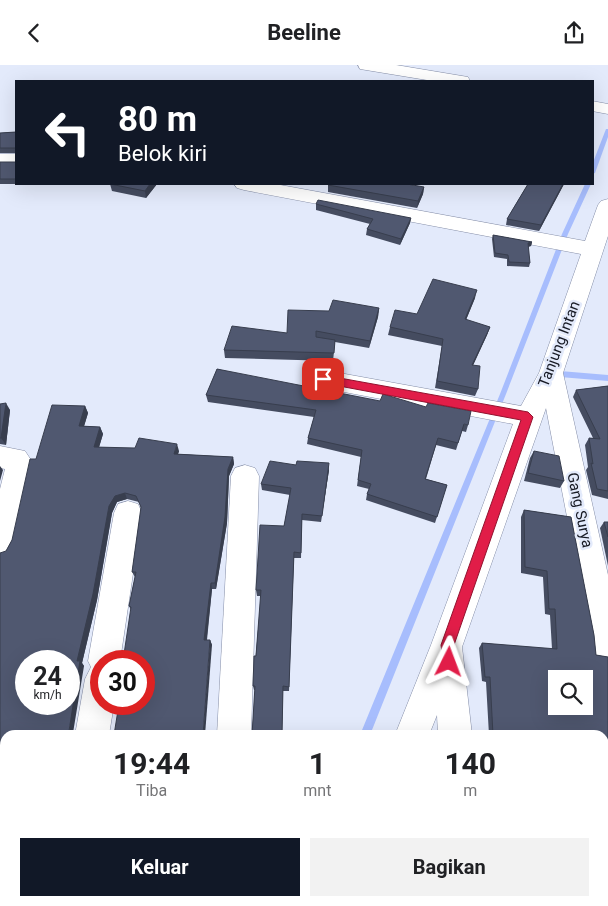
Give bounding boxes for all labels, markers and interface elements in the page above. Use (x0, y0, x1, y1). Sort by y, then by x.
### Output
icon: back (20, 19, 48, 47)
icon: share (560, 19, 588, 47)
text: Beeline (267, 20, 341, 45)
text: 80 m (118, 99, 197, 140)
icon: left (35, 100, 100, 165)
text: Belok kiri (118, 141, 207, 166)
street label: Tanjung Intan (534, 298, 584, 390)
pin (302, 358, 344, 400)
icon: arrive (309, 365, 337, 393)
street label: Gang Surya (563, 471, 597, 549)
position arrow (422, 635, 474, 687)
speed limit sign: 30 (90, 650, 155, 715)
text: 24 (33, 662, 62, 691)
map controls (548, 670, 593, 715)
button: search (548, 670, 593, 715)
text: km/h (33, 688, 62, 702)
text: 19:44 (113, 746, 190, 781)
text: 1 (309, 746, 326, 781)
text: 140 (444, 746, 496, 781)
text: Tiba (136, 781, 167, 800)
text: mnt (303, 781, 331, 800)
text: m (463, 781, 477, 800)
button: Keluar (20, 838, 300, 896)
button: Bagikan (310, 838, 589, 896)

